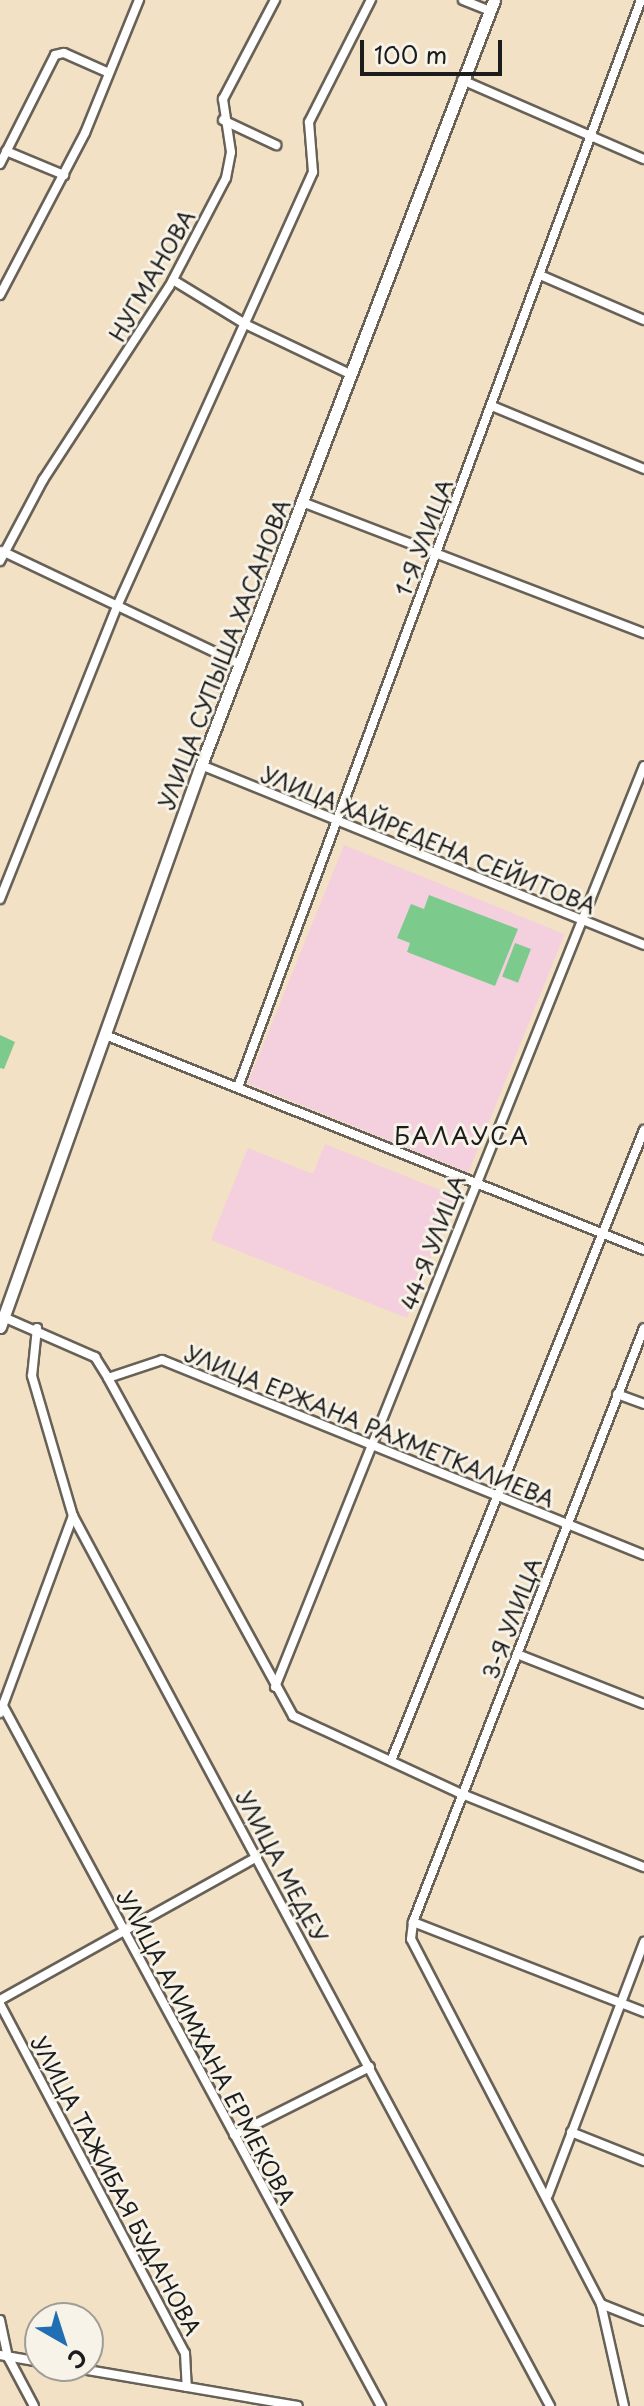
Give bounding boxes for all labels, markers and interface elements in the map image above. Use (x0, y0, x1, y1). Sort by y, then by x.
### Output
scale bar (364, 24, 506, 74)
text: 100 m (374, 36, 447, 72)
street label: НУГМАНОВА (103, 205, 199, 345)
street label: 1-Я УЛИЦА (388, 474, 458, 600)
street label: УЛИЦА СУПЫША ХАСАНОВА (151, 493, 295, 815)
street label: УЛИЦА ХАЙРЕДЕНА СЕЙИТОВА (257, 759, 601, 919)
district label: БАЛАУСА (393, 1122, 531, 1150)
street label: 44-Я УЛИЦА (394, 1170, 470, 1314)
street label: УЛИЦА ЕРЖАНА РАХМЕТКАЛИЕВА (181, 1338, 559, 1512)
street label: 3-Я УЛИЦА (476, 1553, 546, 1683)
street label: УЛИЦА МЕДЕУ (232, 1785, 334, 1947)
street label: УЛИЦА АЛИМХАНА ЕРМЕКОВА (112, 1885, 302, 2209)
street label: УЛИЦА ТАЖИБАЯ БУДАНОВА (26, 2030, 208, 2340)
north arrow (24, 2302, 104, 2382)
text: С (61, 2341, 95, 2378)

